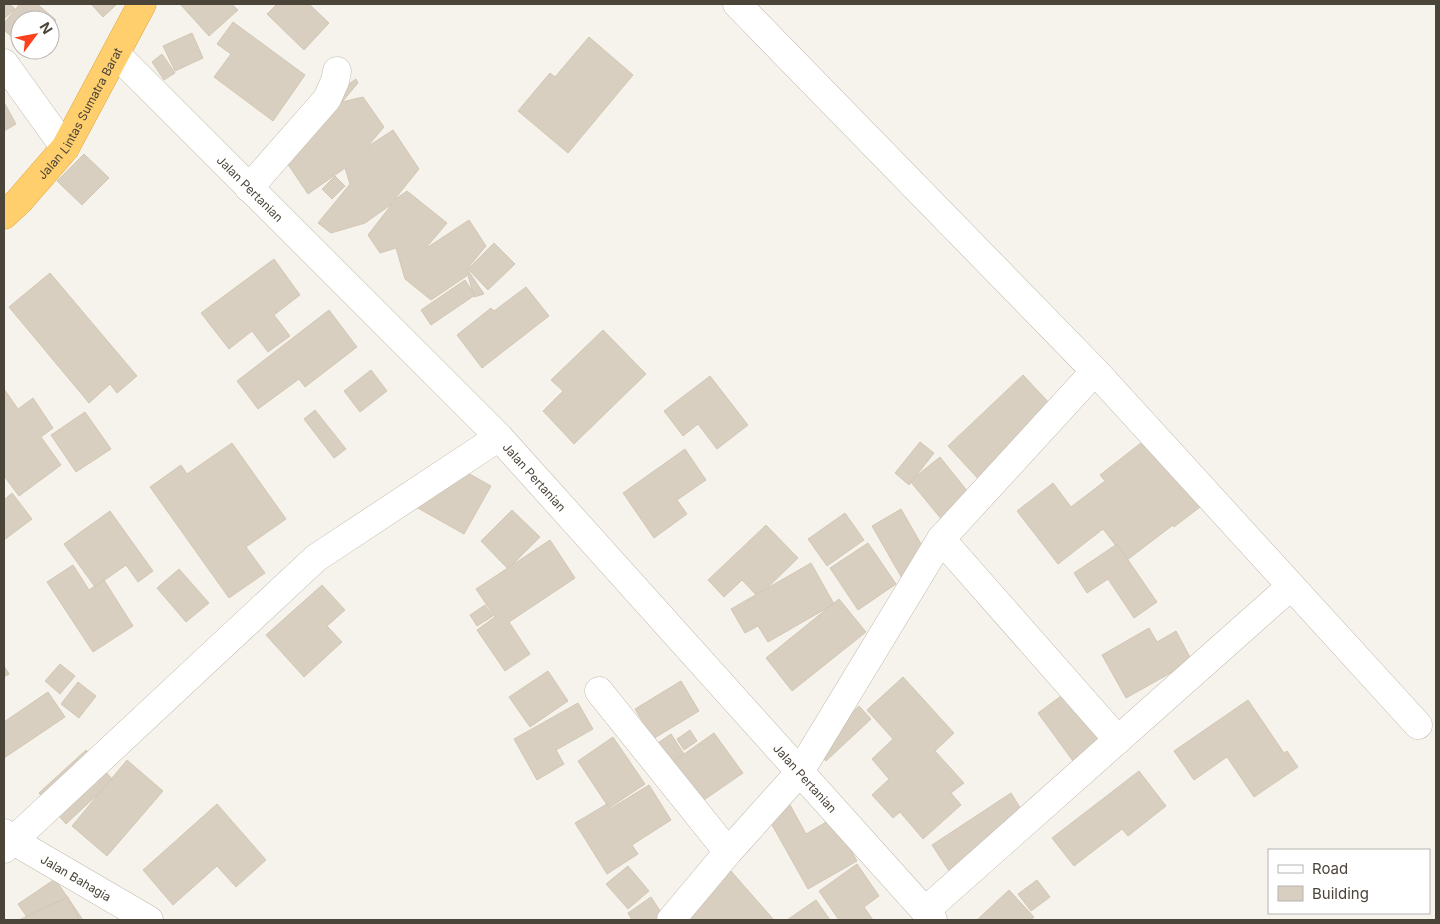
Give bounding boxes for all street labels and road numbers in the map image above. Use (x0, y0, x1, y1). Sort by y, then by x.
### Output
street label: Jalan Lintas Sumatra Barat (34, 45, 125, 182)
street label: Jalan Pertanian (214, 152, 287, 225)
street label: Jalan Pertanian (500, 439, 570, 514)
street label: Jalan Pertanian (770, 740, 840, 816)
street label: Jalan Bahagia (38, 851, 114, 904)

